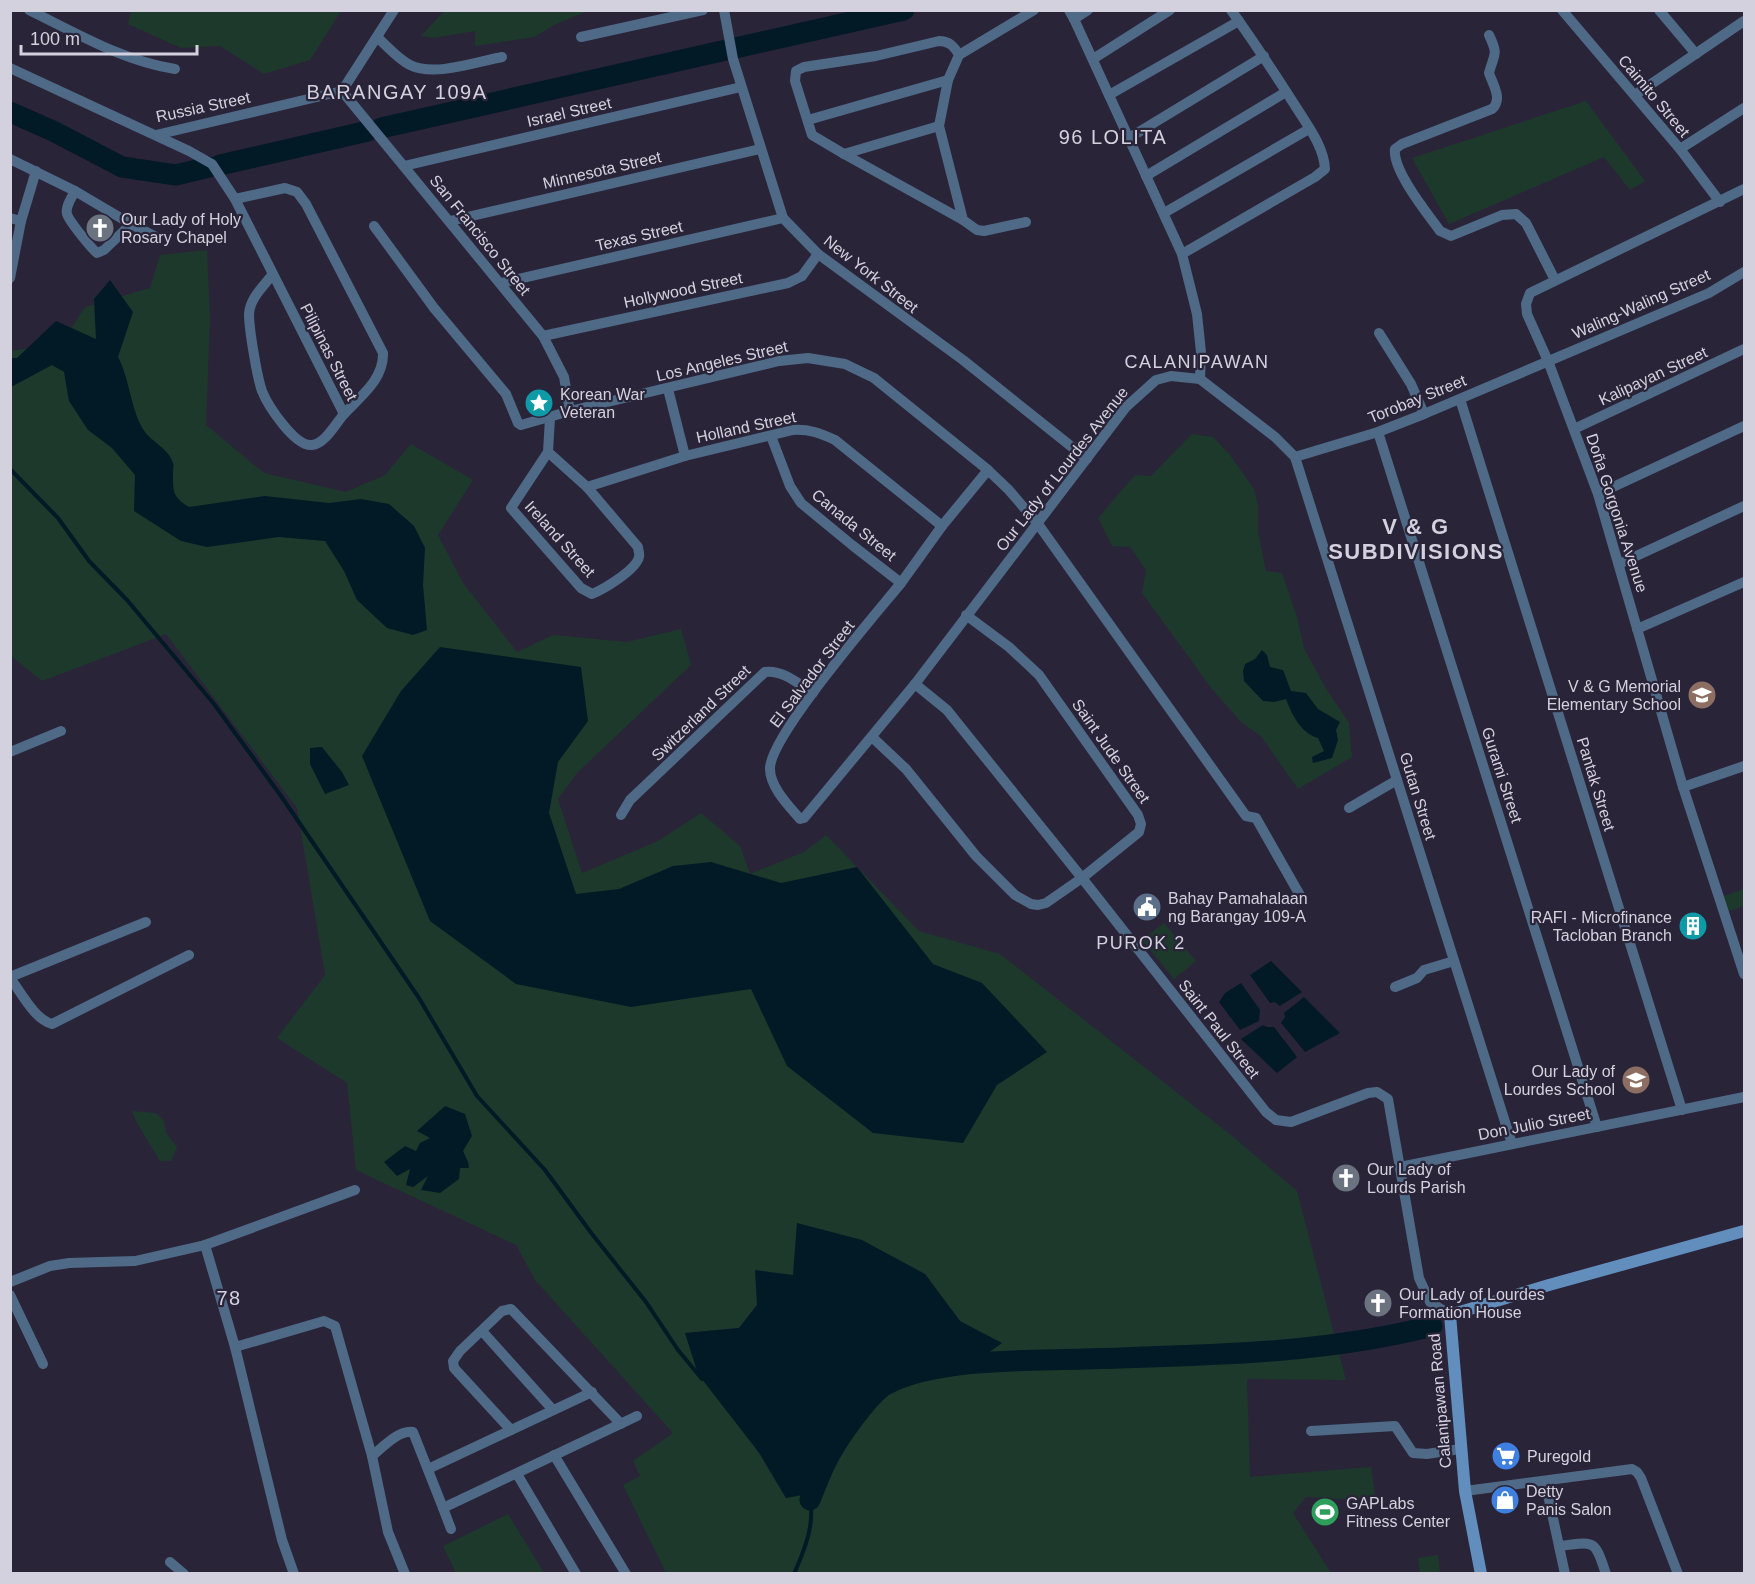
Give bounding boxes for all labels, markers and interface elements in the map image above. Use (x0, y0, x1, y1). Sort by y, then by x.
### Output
scale bar (21, 18, 196, 56)
text: 100 m (30, 29, 80, 49)
street label: Caimito Street (1615, 52, 1693, 141)
district label: BARANGAY 109A (306, 81, 488, 103)
street label: Russia Street (154, 89, 252, 125)
street label: Israel Street (525, 94, 613, 130)
district label: 96 LOLITA (1059, 126, 1167, 148)
street label: Minnesota Street (541, 148, 663, 192)
street label: San Francisco Street (426, 172, 534, 299)
place label: Our Lady of Holy Rosary Chapel (121, 211, 241, 246)
church icon: Our Lady of Holy Rosary Chapel (84, 212, 116, 244)
street label: Texas Street (594, 218, 685, 254)
street label: New York Street (821, 232, 922, 316)
street label: Waling-Waling Street (1569, 266, 1713, 342)
street label: Hollywood Street (622, 269, 744, 311)
street label: Pilipinas Street (297, 301, 361, 404)
street label: Los Angeles Street (655, 337, 790, 384)
street label: Kalipayan Street (1596, 343, 1710, 409)
district label: CALANIPAWAN (1125, 352, 1269, 372)
street label: Torobay Street (1366, 371, 1469, 426)
street label: Our Lady of Lourdes Avenue (993, 384, 1131, 554)
place label: Korean War Veteran (560, 386, 645, 421)
place icon: Korean War Veteran (523, 387, 555, 419)
street label: Holland Street (695, 408, 798, 446)
street label: Doña Gorgonia Avenue (1583, 431, 1651, 595)
street label: Canada Street (809, 486, 900, 564)
street label: Ireland Street (522, 498, 599, 581)
district label: V & G SUBDIVISIONS (1328, 514, 1504, 564)
street label: El Salvador Street (766, 617, 858, 731)
street label: Switzerland Street (648, 661, 754, 764)
place label: V & G Memorial Elementary School (1547, 678, 1681, 713)
school or university icon: V & G Memorial Elementary School (1686, 679, 1718, 711)
street label: Saint Jude Street (1069, 696, 1153, 807)
street label: Gurami Street (1479, 725, 1526, 826)
street label: Pantak Street (1574, 735, 1618, 833)
street label: Gutan Street (1397, 750, 1440, 842)
place label: Bahay Pamahalaan ng Barangay 109-A (1168, 890, 1308, 925)
public building icon: Bahay Pamahalaan ng Barangay 109-A (1131, 891, 1163, 923)
place label: RAFI - Microfinance Tacloban Branch (1531, 909, 1672, 944)
building icon: RAFI - Microfinance Tacloban Branch (1677, 910, 1709, 942)
district label: PUROK 2 (1096, 933, 1186, 953)
street label: Saint Paul Street (1175, 976, 1263, 1082)
place label: Our Lady of Lourdes School (1504, 1063, 1616, 1098)
school or university icon: Our Lady of Lourdes School (1620, 1064, 1652, 1096)
street label: Don Julio Street (1477, 1105, 1592, 1143)
place label: Our Lady of Lourds Parish (1367, 1161, 1466, 1196)
church icon: Our Lady of Lourds Parish (1330, 1162, 1362, 1194)
place label: Our Lady of Lourdes Formation House (1399, 1286, 1545, 1321)
district label: 78 (216, 1287, 242, 1309)
church icon: Our Lady of Lourdes Formation House (1362, 1287, 1394, 1319)
street label: Calanipawan Road (1426, 1333, 1454, 1469)
supermarket icon: Puregold (1490, 1440, 1522, 1472)
place label: Puregold (1527, 1448, 1591, 1465)
place label: Detty Panis Salon (1526, 1483, 1611, 1518)
shop icon: Detty Panis Salon (1489, 1484, 1521, 1516)
place label: GAPLabs Fitness Center (1346, 1495, 1451, 1530)
sports icon: GAPLabs Fitness Center (1309, 1496, 1341, 1528)

